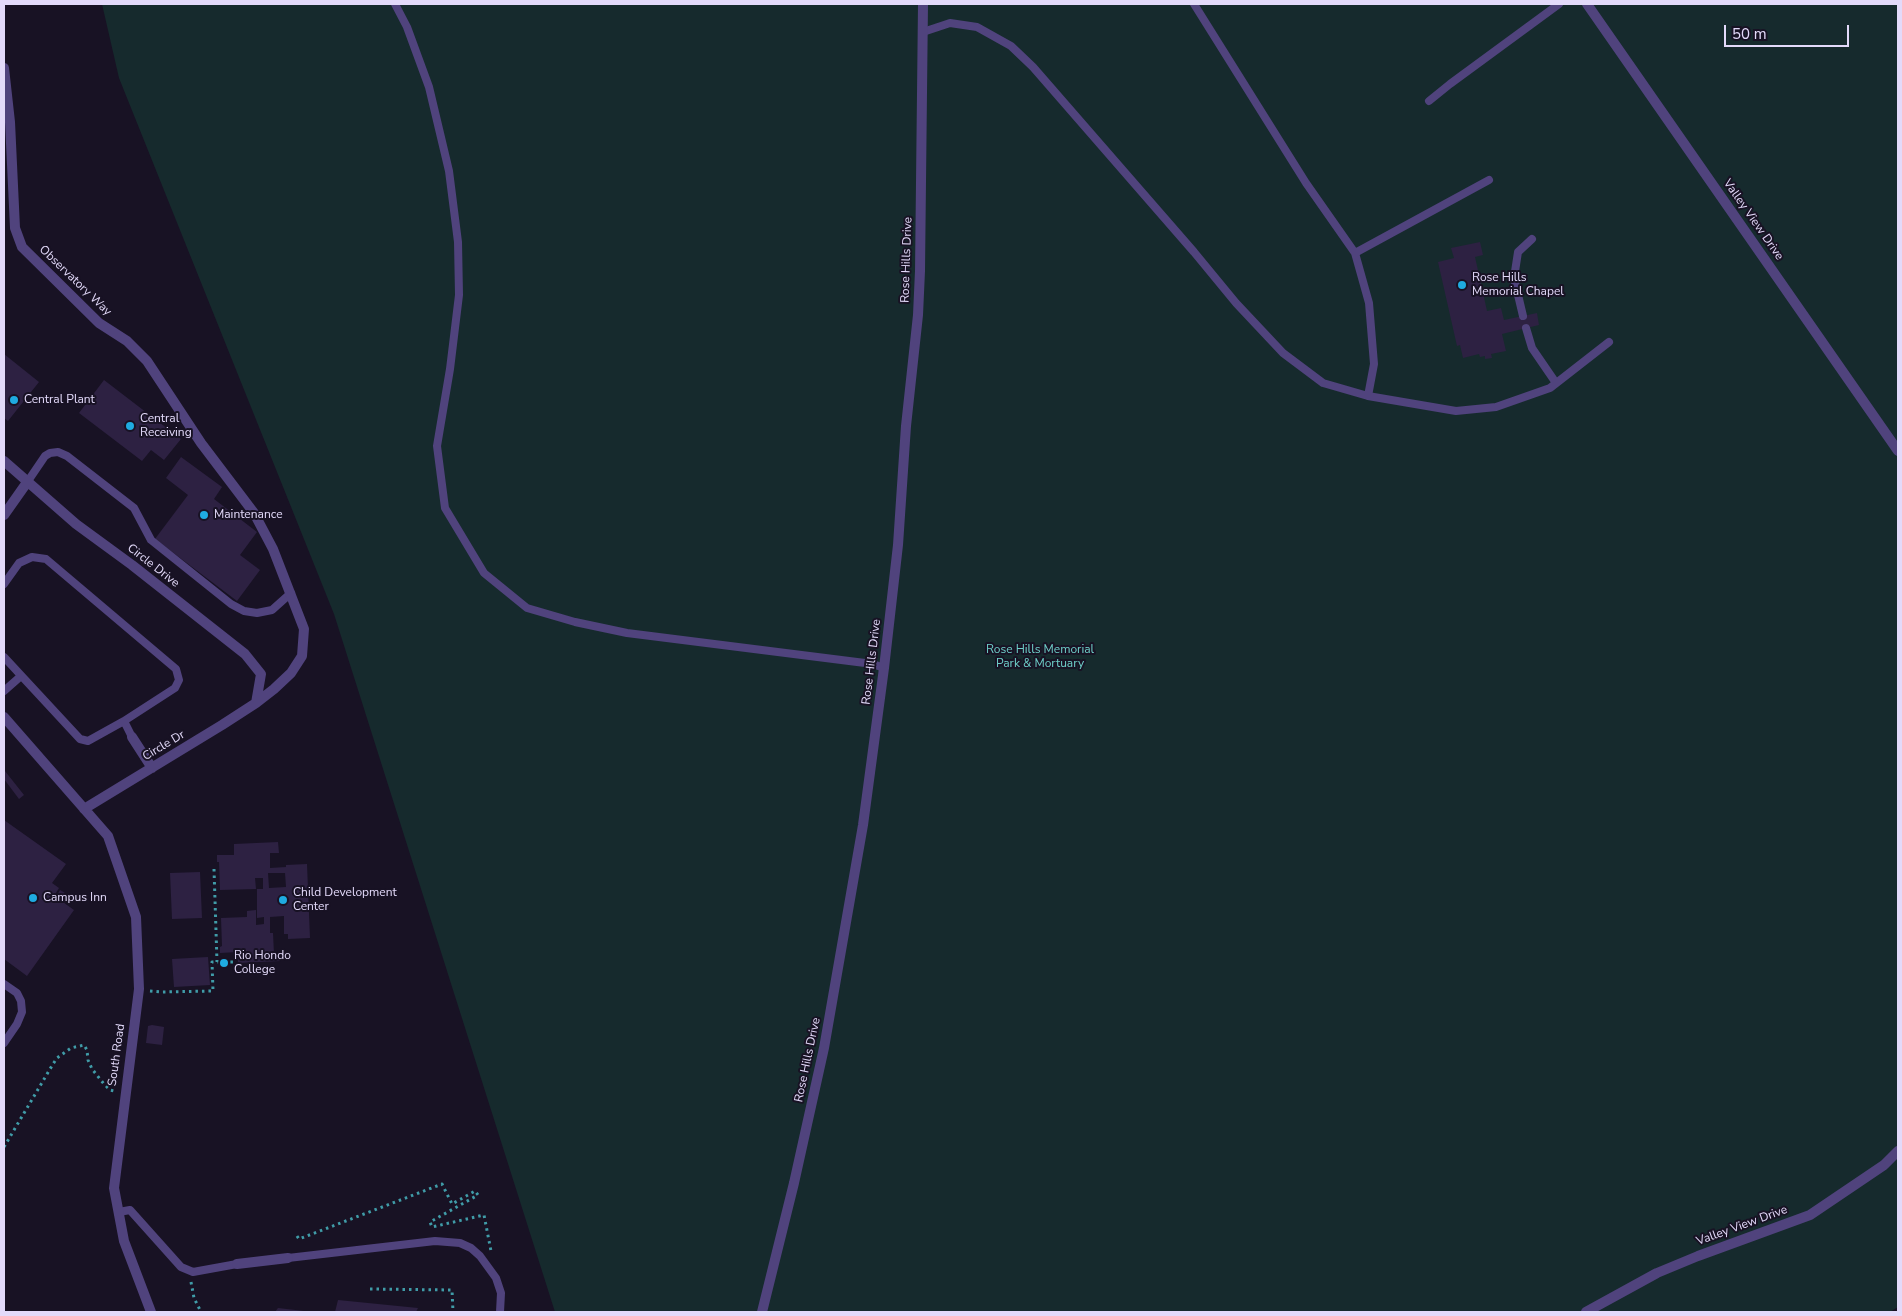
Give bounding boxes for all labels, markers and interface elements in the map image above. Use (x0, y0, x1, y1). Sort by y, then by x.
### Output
scale bar (1727, 15, 1852, 47)
text: 50 m (1732, 24, 1767, 44)
street label: Valley View Drive (1720, 177, 1786, 263)
street label: Rose Hills Drive (898, 217, 916, 303)
street label: Observatory Way (36, 243, 114, 319)
place label: Rose Hills Memorial Chapel (1472, 271, 1564, 299)
marker: Rose Hills Memorial Chapel (1456, 279, 1468, 291)
place label: Central Plant (24, 393, 95, 407)
marker: Central Plant (8, 394, 20, 406)
place label: Central Receiving (140, 412, 192, 440)
marker: Central Receiving (124, 420, 136, 432)
place label: Maintenance (214, 508, 283, 522)
marker: Maintenance (198, 509, 210, 521)
street label: Circle Drive (124, 541, 182, 591)
street label: Rose Hills Drive (860, 618, 884, 706)
park label: Rose Hills Memorial Park & Mortuary (986, 643, 1094, 671)
street label: Circle Dr (140, 728, 188, 764)
place label: Child Development Center (293, 886, 397, 914)
place label: Campus Inn (43, 891, 107, 905)
marker: Campus Inn (27, 892, 39, 904)
marker: Child Development Center (277, 894, 289, 906)
place label: Rio Hondo College (234, 949, 291, 977)
marker: Rio Hondo College (218, 957, 230, 969)
street label: Rose Hills Drive (792, 1016, 824, 1104)
street label: South Road (105, 1023, 129, 1087)
street label: Valley View Drive (1695, 1203, 1789, 1249)

